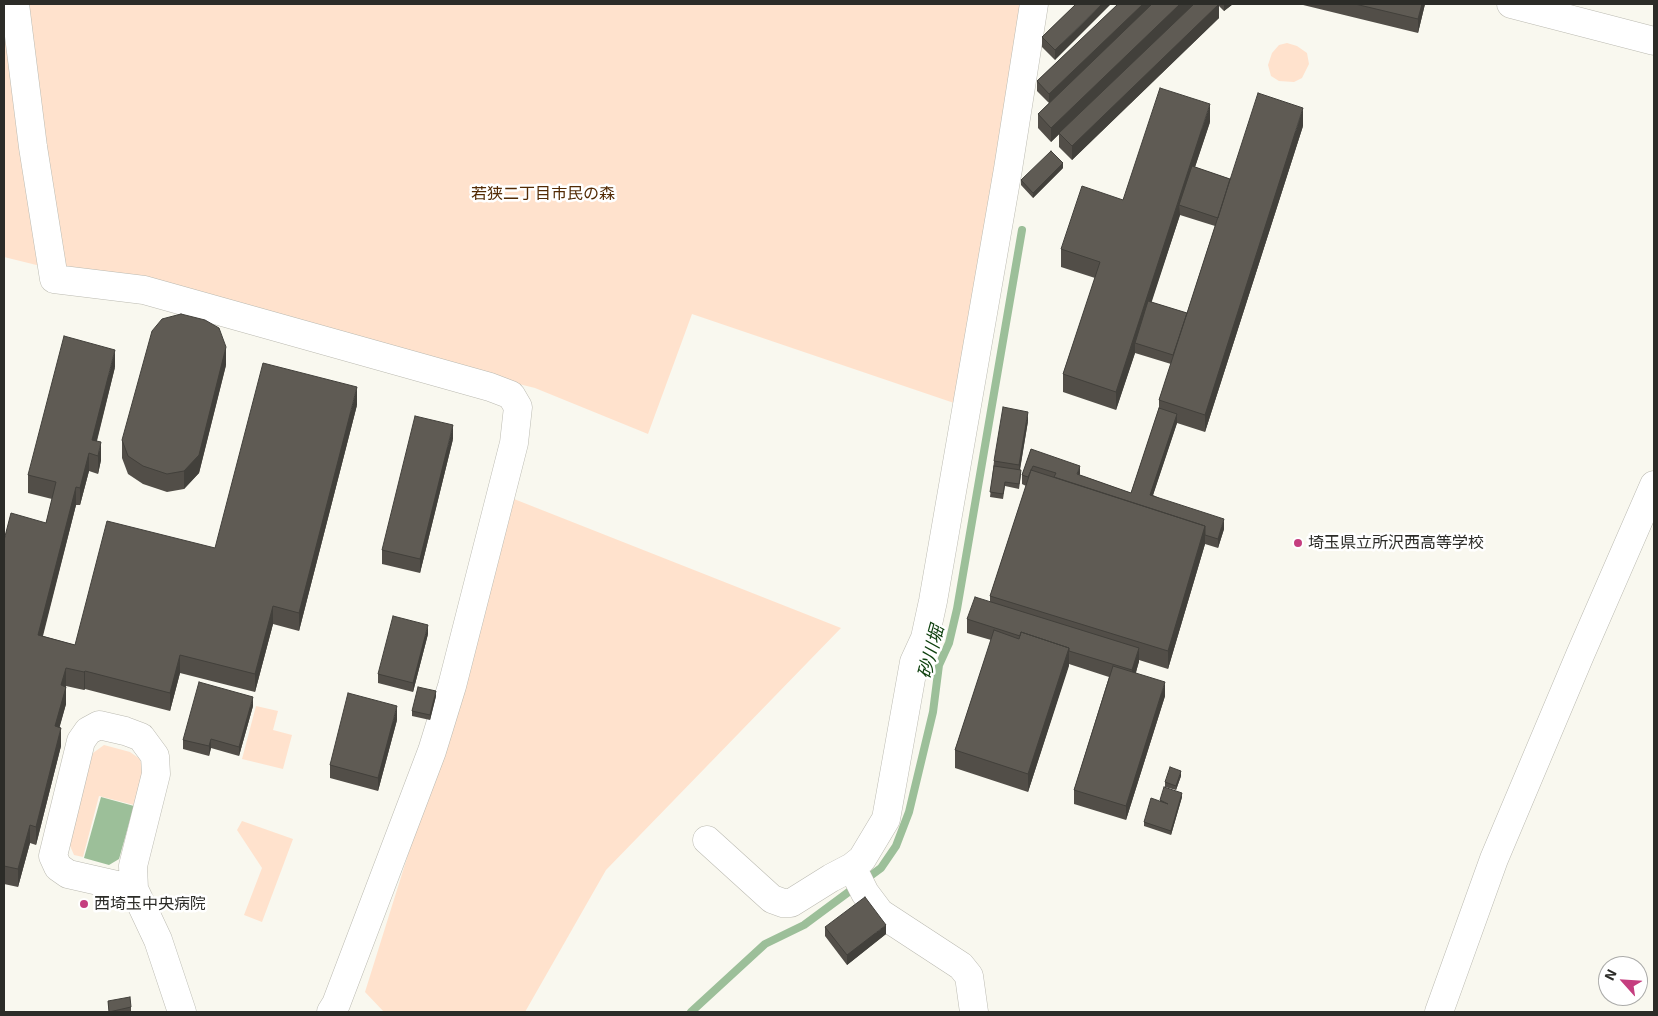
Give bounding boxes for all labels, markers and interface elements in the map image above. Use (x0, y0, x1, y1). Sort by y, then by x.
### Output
park label: 若狭二丁目市民の森 (471, 184, 615, 204)
place label: 埼玉県立所沢西高等学校 (1308, 533, 1484, 553)
marker: 埼玉県立所沢西高等学校 (1292, 537, 1304, 549)
water label: 砂川堀 (914, 623, 948, 681)
place label: 西埼玉中央病院 (94, 894, 206, 914)
marker: 西埼玉中央病院 (78, 898, 90, 910)
north arrow (1598, 956, 1648, 1006)
text: N (1600, 966, 1620, 983)

